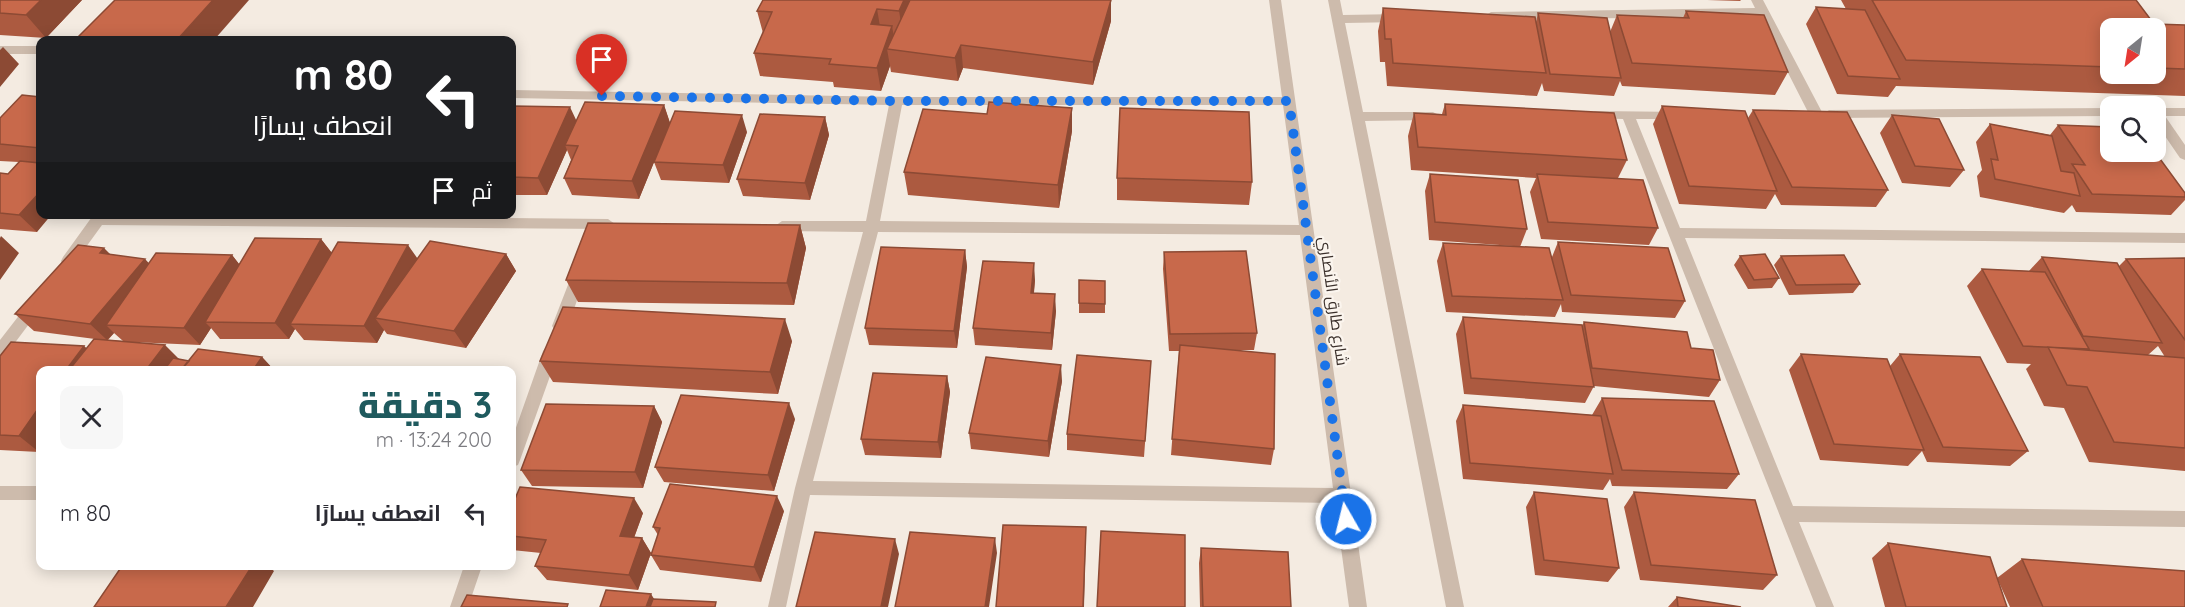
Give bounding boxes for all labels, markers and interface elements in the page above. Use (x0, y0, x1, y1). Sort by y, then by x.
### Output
north arrow (2100, 18, 2166, 84)
map controls (2100, 18, 2166, 162)
pin (576, 34, 627, 96)
icon: arrive (585, 43, 618, 76)
text: 80 m (294, 48, 393, 101)
icon: left (414, 60, 492, 138)
button: search (2100, 96, 2166, 162)
text: انعطف يسارًا (253, 108, 393, 142)
icon: arrive (427, 174, 460, 207)
text: ثم (472, 177, 492, 205)
street label: شارع طارق الأنصاري (1311, 235, 1353, 367)
text: 3 دقيقة (358, 382, 492, 427)
button: close (60, 386, 123, 449)
text: 200 m · 13:24 (376, 427, 492, 452)
position arrow (1314, 487, 1378, 551)
icon: left (459, 497, 492, 530)
text: 80 m (60, 499, 111, 527)
text: انعطف يسارًا (315, 499, 441, 527)

